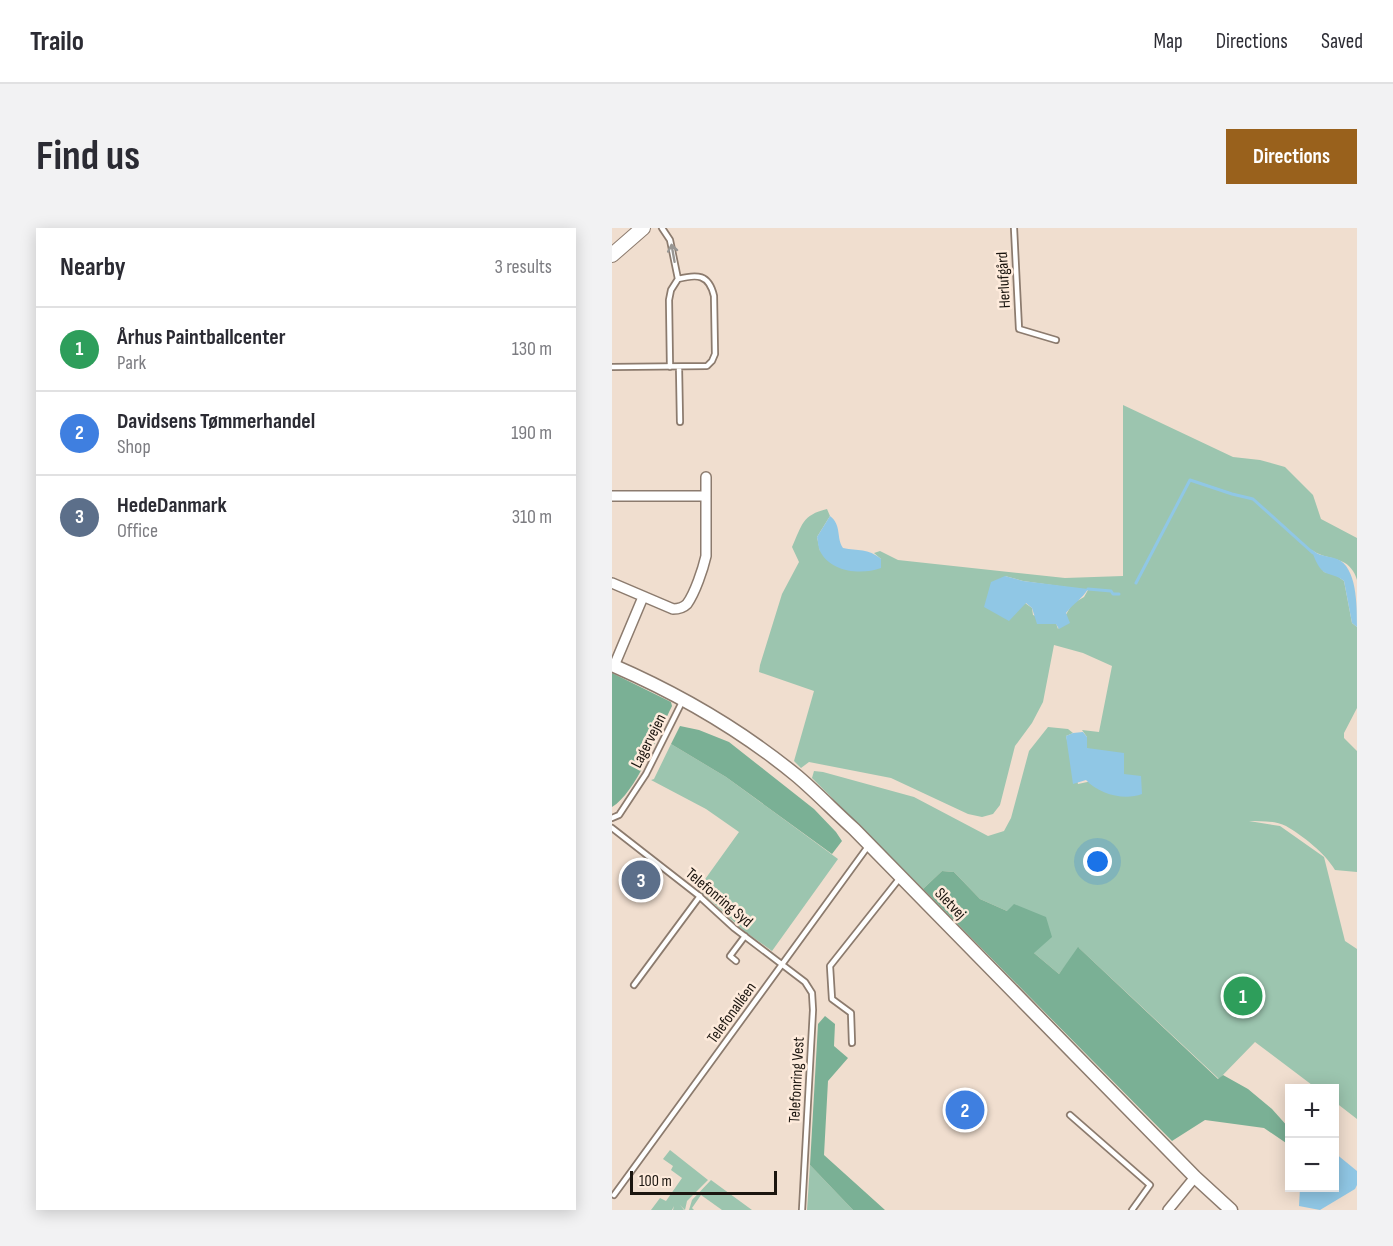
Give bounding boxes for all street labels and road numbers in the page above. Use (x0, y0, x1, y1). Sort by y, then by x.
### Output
street label: Herlufgård (993, 251, 1015, 309)
street label: Lagervejen (627, 711, 671, 771)
street label: Telefonring Syd (682, 864, 756, 932)
street label: Sletvej (930, 884, 970, 924)
street label: Telefonalléen (703, 979, 761, 1047)
street label: Telefonring Vest (785, 1036, 809, 1124)

